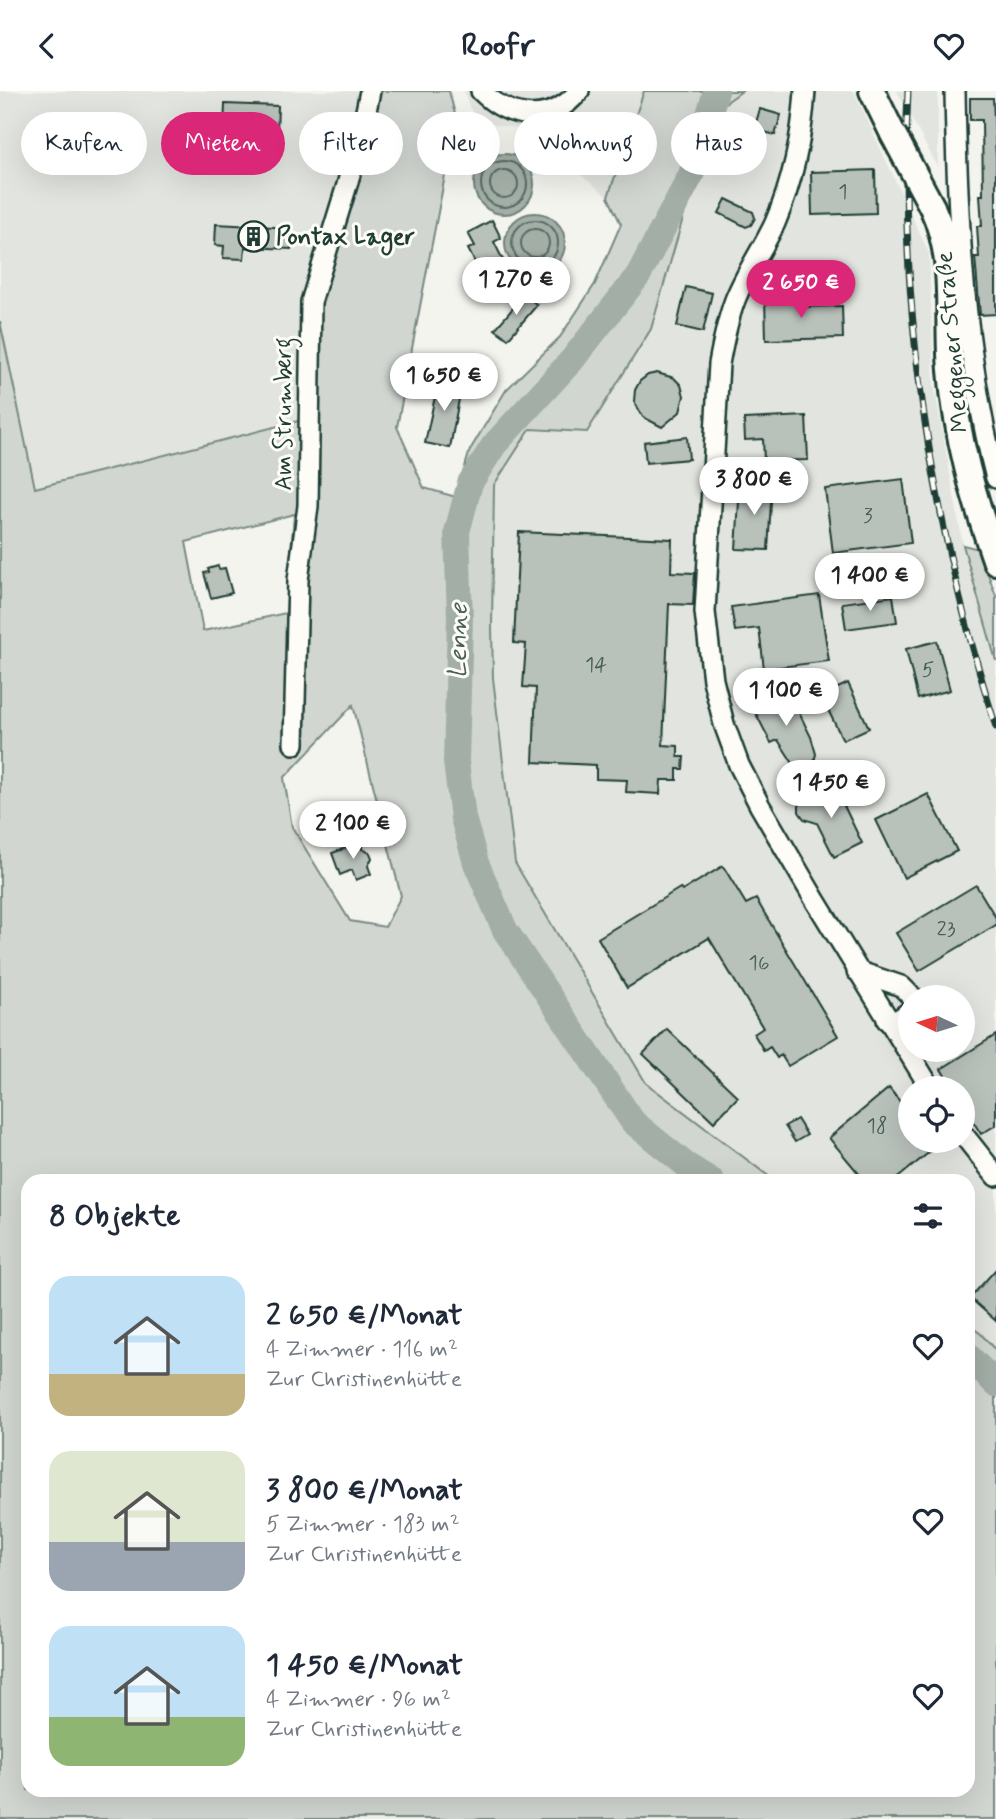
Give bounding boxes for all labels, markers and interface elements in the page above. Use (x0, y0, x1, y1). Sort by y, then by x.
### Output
text: Roofr (461, 25, 535, 67)
icon: back (28, 27, 66, 65)
icon: heart (930, 27, 968, 65)
chip: Kaufen (21, 112, 147, 175)
chip: Mieten (161, 112, 285, 175)
chip: Filter (299, 112, 403, 175)
chip: Neu (417, 112, 500, 175)
chip: Wohnung (514, 112, 657, 175)
chip: Haus (671, 112, 767, 175)
house number: 1 (838, 178, 848, 206)
building icon: Pontax Lager (236, 220, 270, 254)
place label: Pontax Lager (276, 222, 415, 256)
street label: Meggener Straße (930, 250, 979, 434)
pin: 1 270 € (451, 257, 581, 317)
pin: 2 650 € (736, 261, 866, 320)
text: 1 270 € (478, 265, 554, 295)
text: 2 650 € (762, 268, 840, 298)
street label: Am Strumberg (269, 337, 303, 491)
pin: 1 650 € (379, 353, 509, 413)
text: 1 650 € (406, 361, 482, 391)
pin: 3 800 € (689, 457, 819, 517)
text: 3 800 € (715, 465, 793, 495)
house number: 3 (863, 502, 873, 530)
pin: 1 400 € (805, 553, 935, 613)
text: 1 400 € (831, 561, 909, 591)
water label: Lenne (441, 602, 477, 679)
house number: 14 (585, 651, 607, 679)
house number: 5 (922, 656, 934, 684)
pin: 1 100 € (721, 669, 851, 728)
text: 1 100 € (749, 676, 823, 706)
pin: 1 450 € (766, 761, 896, 820)
text: 1 450 € (792, 768, 870, 798)
pin: 2 100 € (288, 801, 418, 861)
text: 2 100 € (315, 809, 391, 839)
house number: 23 (936, 915, 956, 943)
house number: 16 (749, 949, 770, 977)
north arrow (898, 985, 975, 1062)
map controls (898, 985, 975, 1153)
button: locate (898, 1076, 975, 1153)
house number: 18 (867, 1112, 887, 1140)
text: 8 Objekte (49, 1197, 180, 1236)
icon: filters (909, 1197, 947, 1235)
text: 2 650 €/Monat (266, 1296, 463, 1335)
icon: home (105, 1304, 189, 1388)
icon: heart (909, 1327, 947, 1365)
text: 4 Zimmer · 116 m² (266, 1335, 458, 1365)
text: Zur Christinenhütte (266, 1365, 462, 1395)
text: 3 800 €/Monat (266, 1471, 463, 1510)
icon: home (105, 1479, 189, 1563)
icon: heart (909, 1502, 947, 1540)
text: 5 Zimmer · 183 m² (266, 1510, 460, 1540)
text: Zur Christinenhütte (266, 1540, 462, 1570)
text: 1 450 €/Monat (266, 1646, 463, 1685)
icon: home (105, 1654, 189, 1738)
icon: heart (909, 1677, 947, 1715)
text: 4 Zimmer · 96 m² (266, 1685, 451, 1715)
text: Zur Christinenhütte (266, 1715, 462, 1745)

